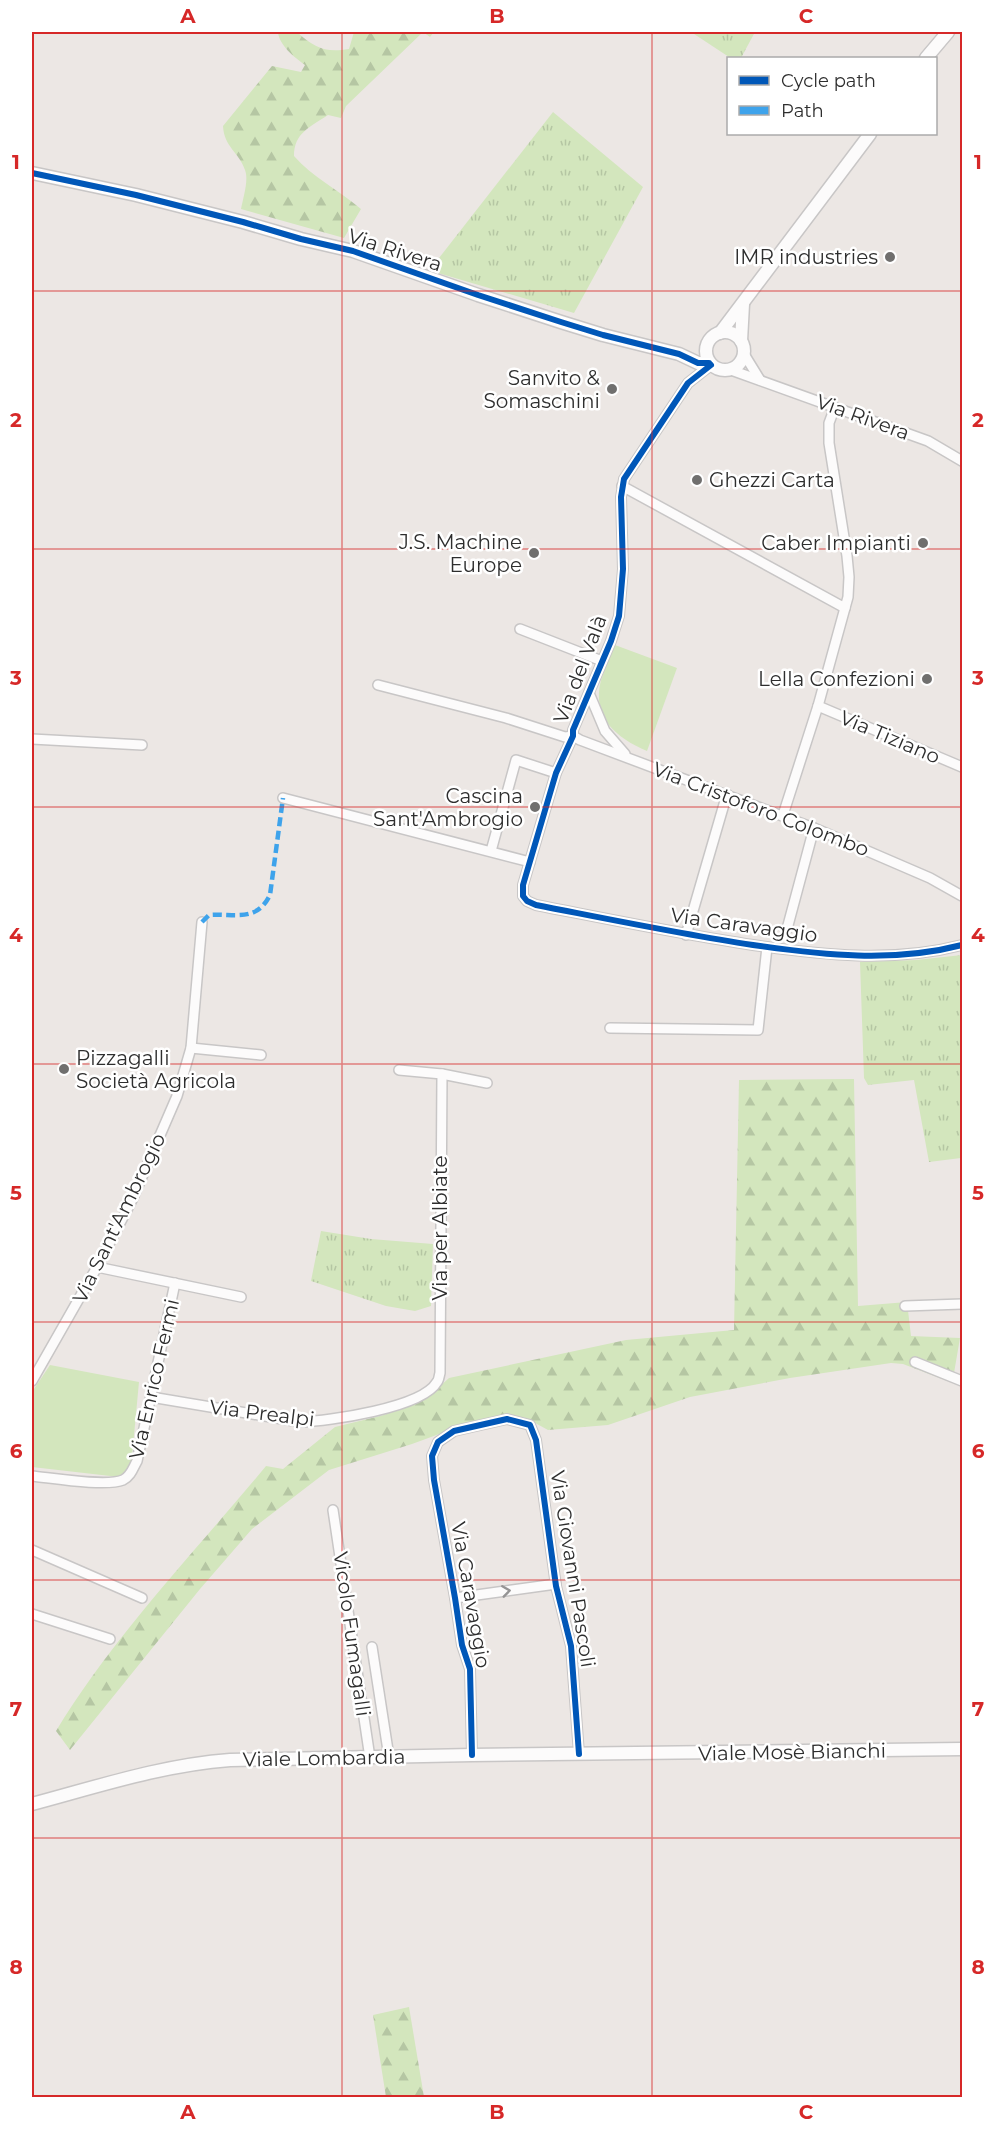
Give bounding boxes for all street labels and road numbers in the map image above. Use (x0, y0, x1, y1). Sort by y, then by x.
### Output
street label: Via Rivera (345, 224, 445, 276)
street label: Via Rivera (813, 389, 913, 445)
street label: Via del Valà (548, 611, 612, 727)
street label: Via Tiziano (836, 705, 944, 769)
street label: Via Cristoforo Colombo (649, 757, 873, 861)
street label: Via Caravaggio (669, 903, 819, 947)
street label: Via Sant'Ambrogio (67, 1129, 171, 1307)
street label: Via per Albiate (428, 1155, 452, 1301)
street label: Via Enrico Fermi (124, 1296, 184, 1462)
street label: Via Prealpi (208, 1395, 316, 1431)
street label: Via Giovanni Pascoli (546, 1469, 600, 1669)
street label: Via Caravaggio (446, 1520, 496, 1670)
street label: Vicolo Fumagalli (329, 1550, 375, 1718)
street label: Viale Mosè Bianchi (698, 1738, 886, 1766)
street label: Viale Lombardia (242, 1745, 406, 1771)

